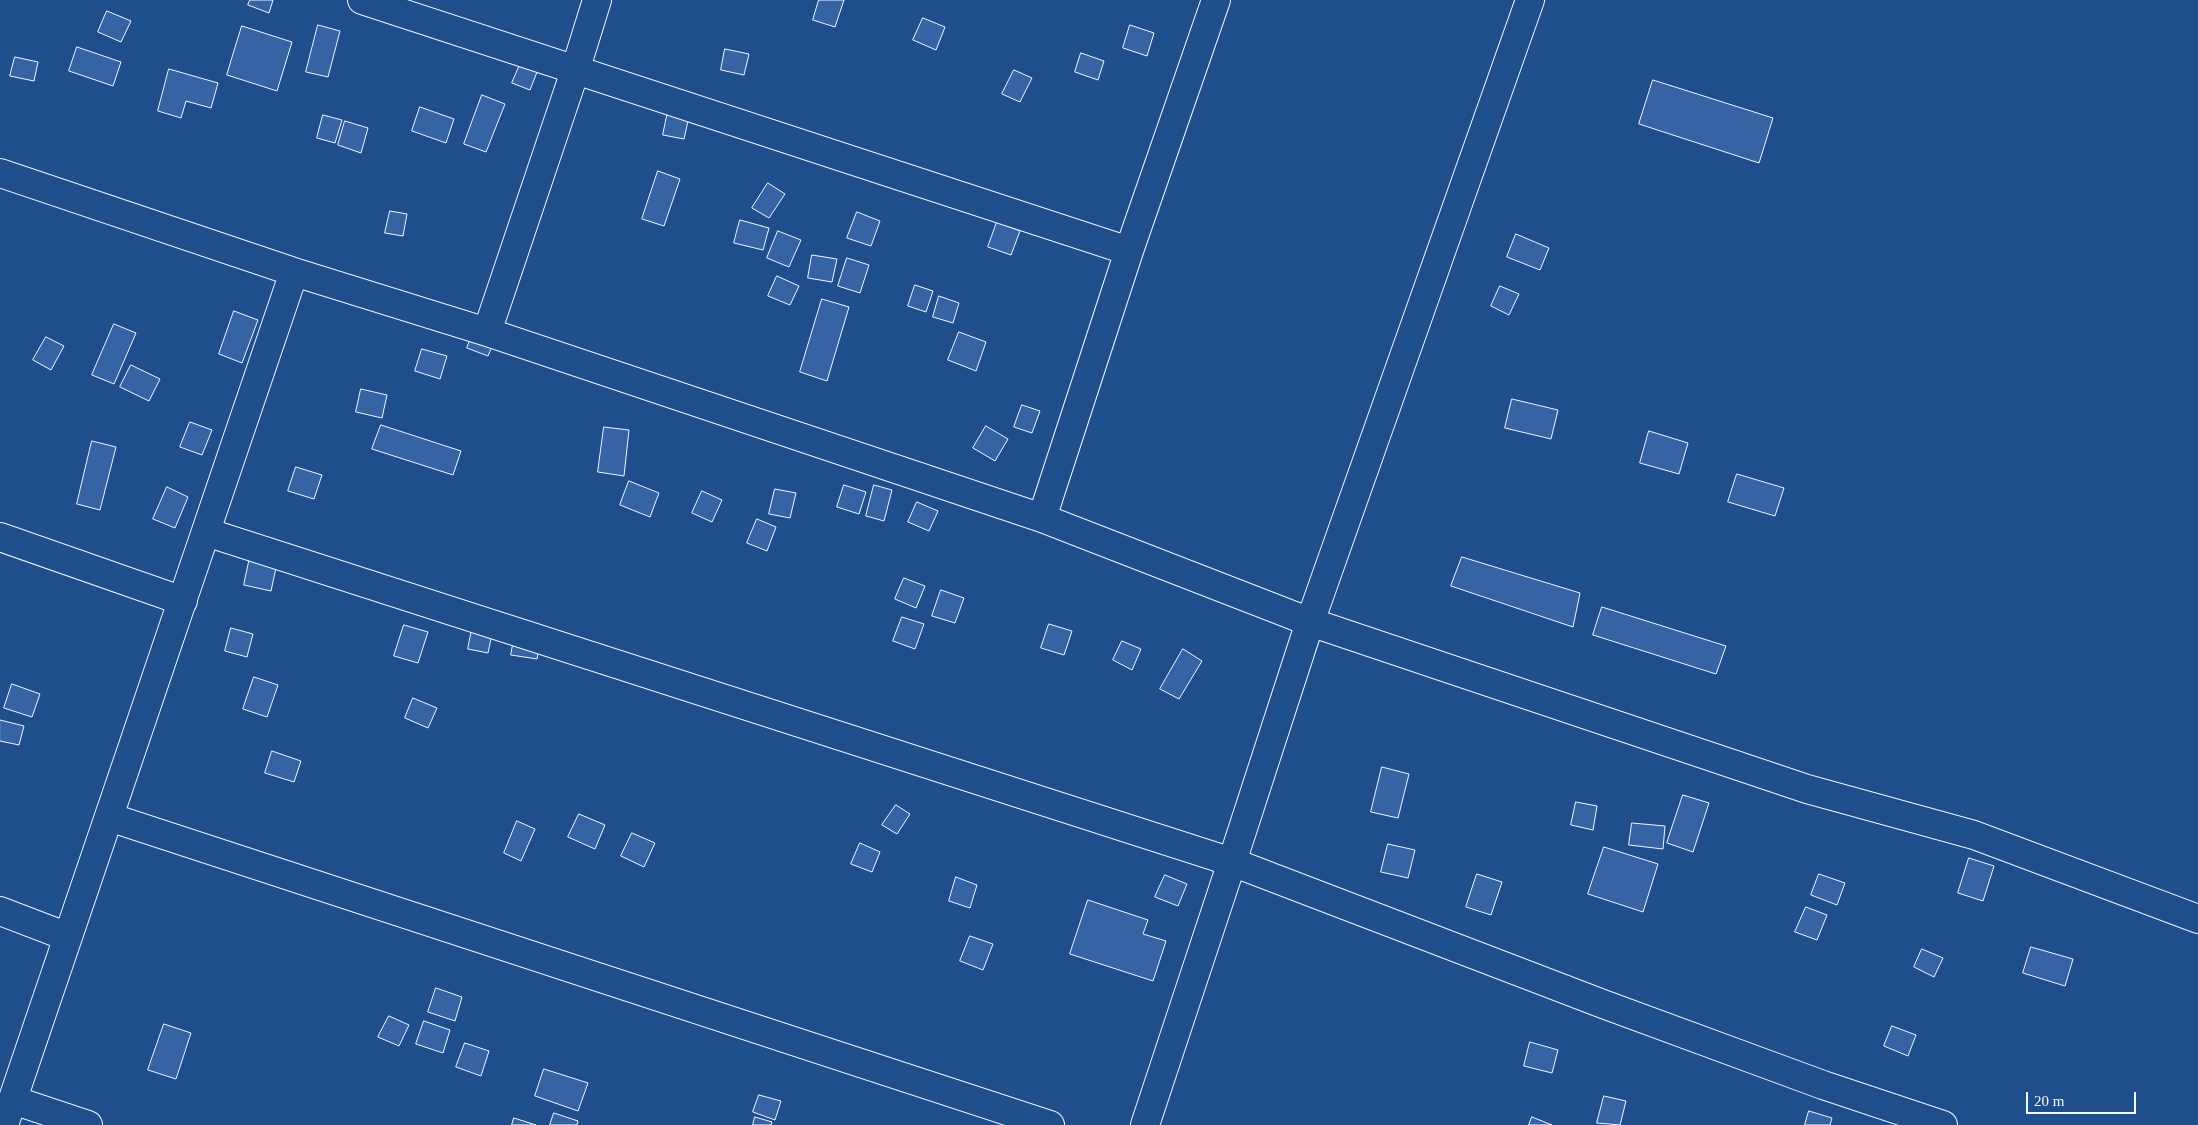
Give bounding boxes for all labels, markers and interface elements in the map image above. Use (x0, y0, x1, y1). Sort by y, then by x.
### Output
scale bar (2028, 1082, 2138, 1114)
text: 20 m (2034, 1093, 2064, 1109)

